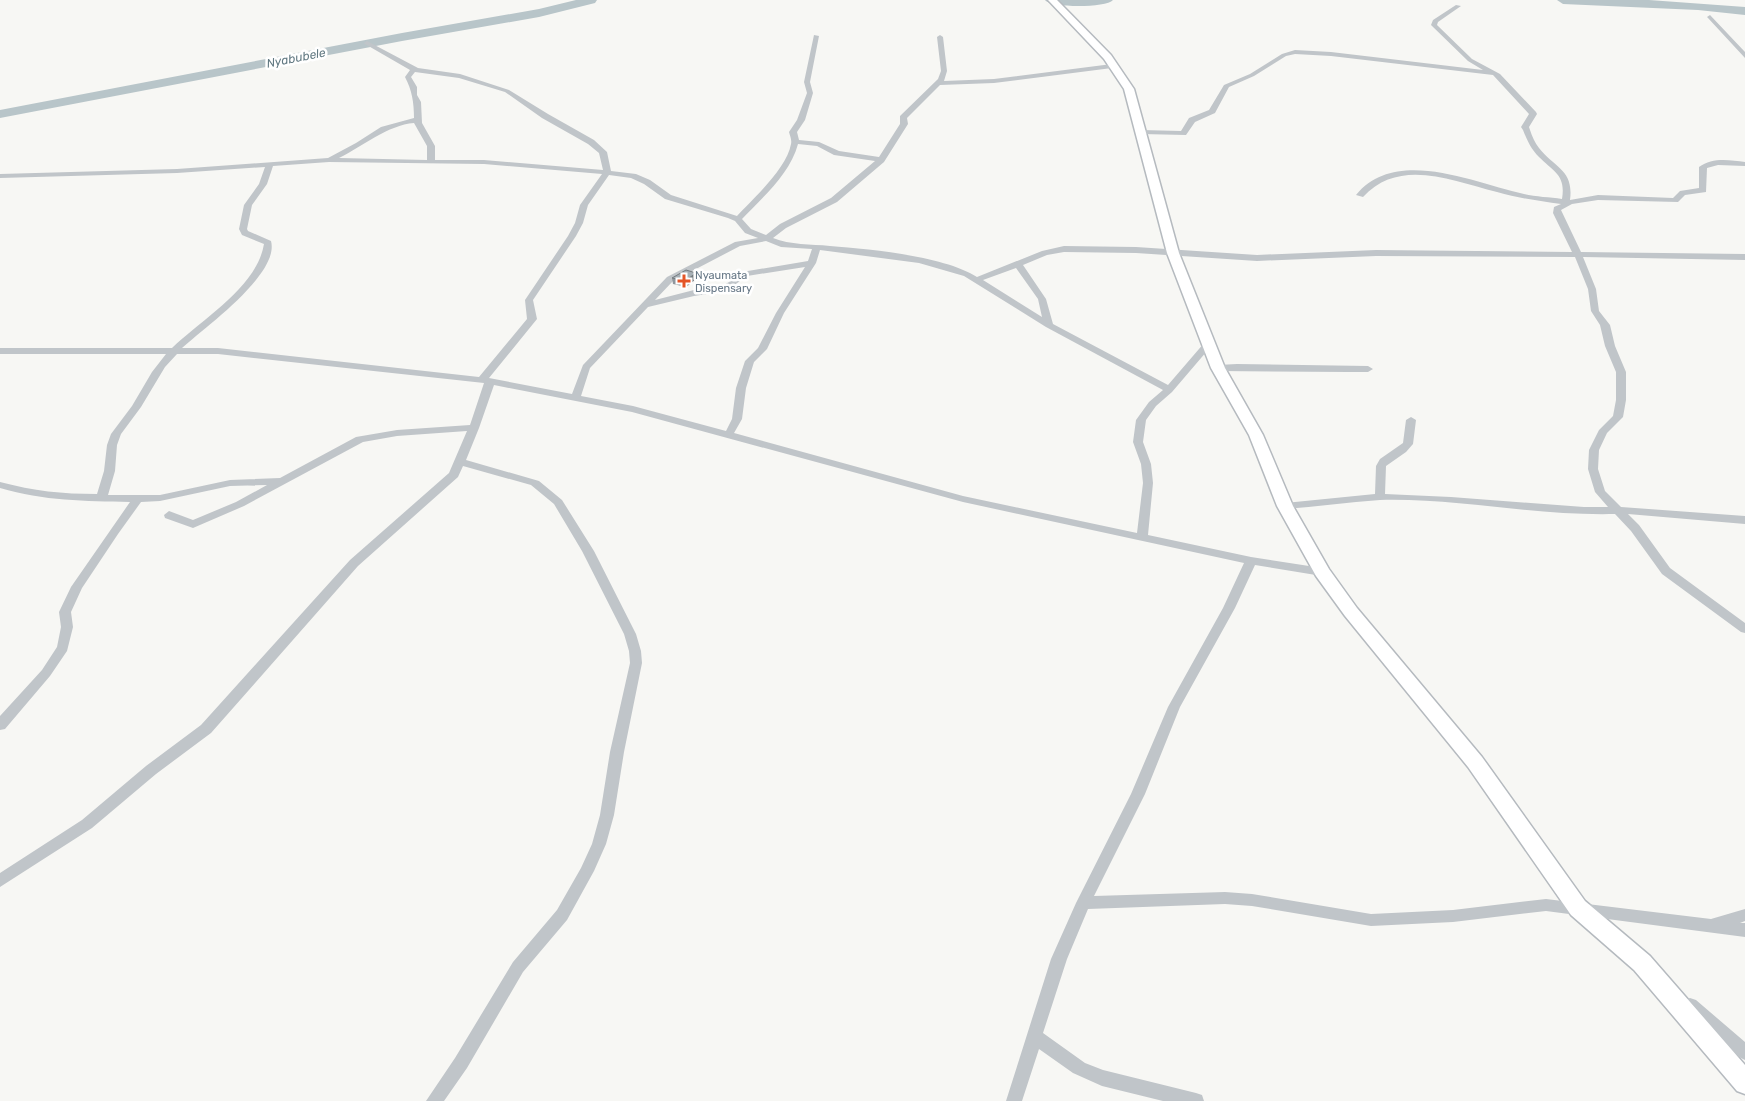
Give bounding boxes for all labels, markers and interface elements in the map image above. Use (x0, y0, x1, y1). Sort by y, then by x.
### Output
water label: Nyabubele (265, 45, 327, 71)
place label: Nyaumata Dispensary (695, 269, 752, 295)
marker: Nyaumata Dispensary (677, 274, 691, 288)

